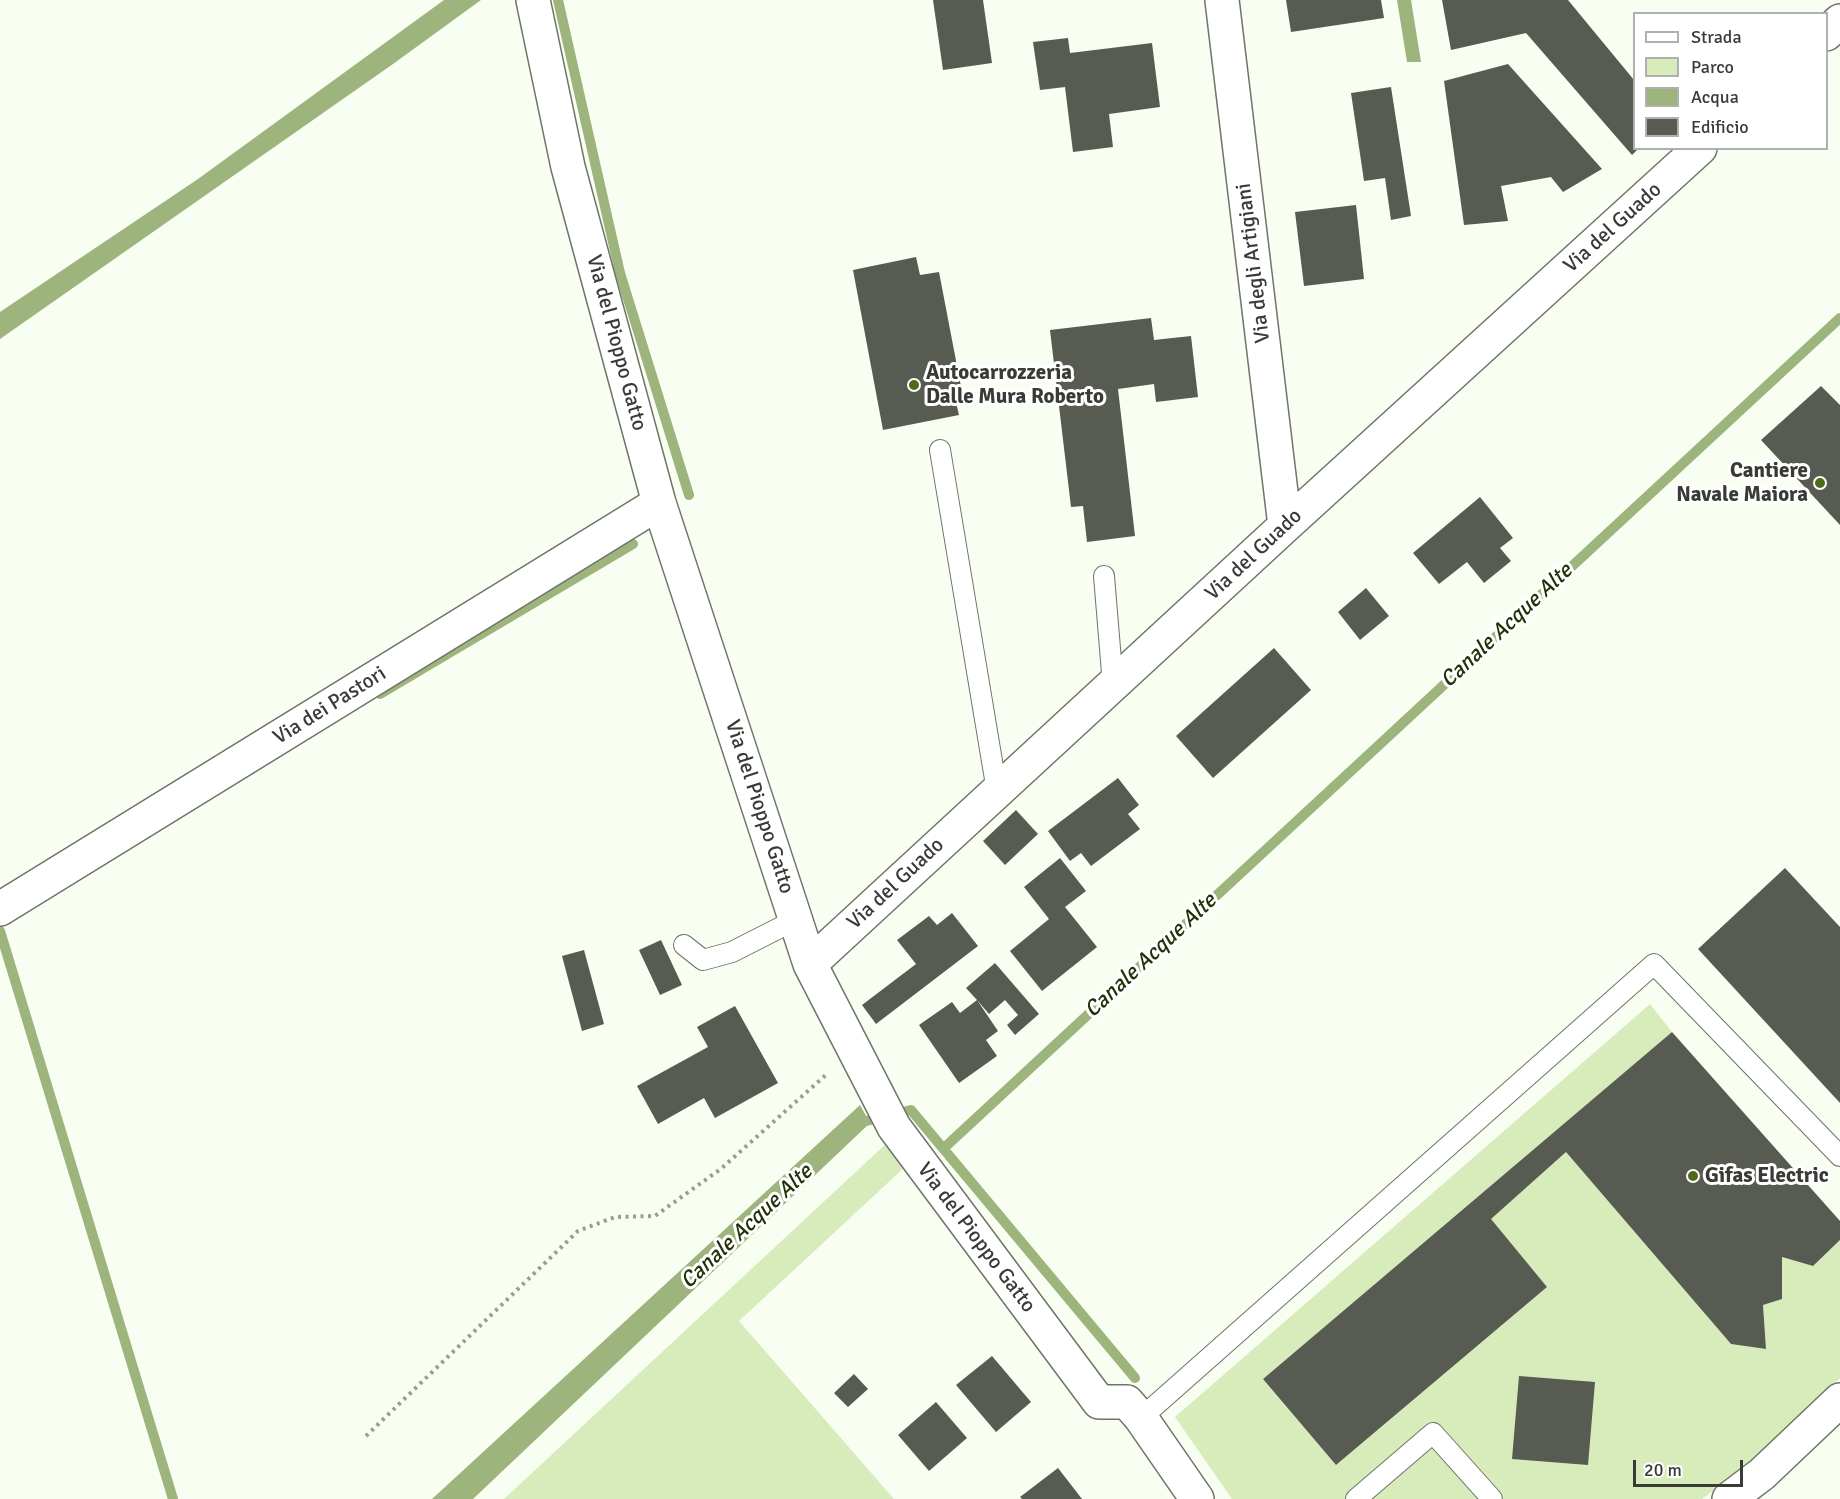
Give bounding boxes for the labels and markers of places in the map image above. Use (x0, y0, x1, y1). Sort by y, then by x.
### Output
place label: Autocarrozzeria Dalle Mura Roberto (926, 360, 1104, 410)
marker: Autocarrozzeria Dalle Mura Roberto (907, 378, 921, 392)
place label: Cantiere Navale Maiora (1676, 458, 1808, 508)
marker: Cantiere Navale Maiora (1813, 476, 1827, 490)
place label: Gifas Electric (1705, 1163, 1829, 1189)
marker: Gifas Electric (1686, 1169, 1700, 1183)

